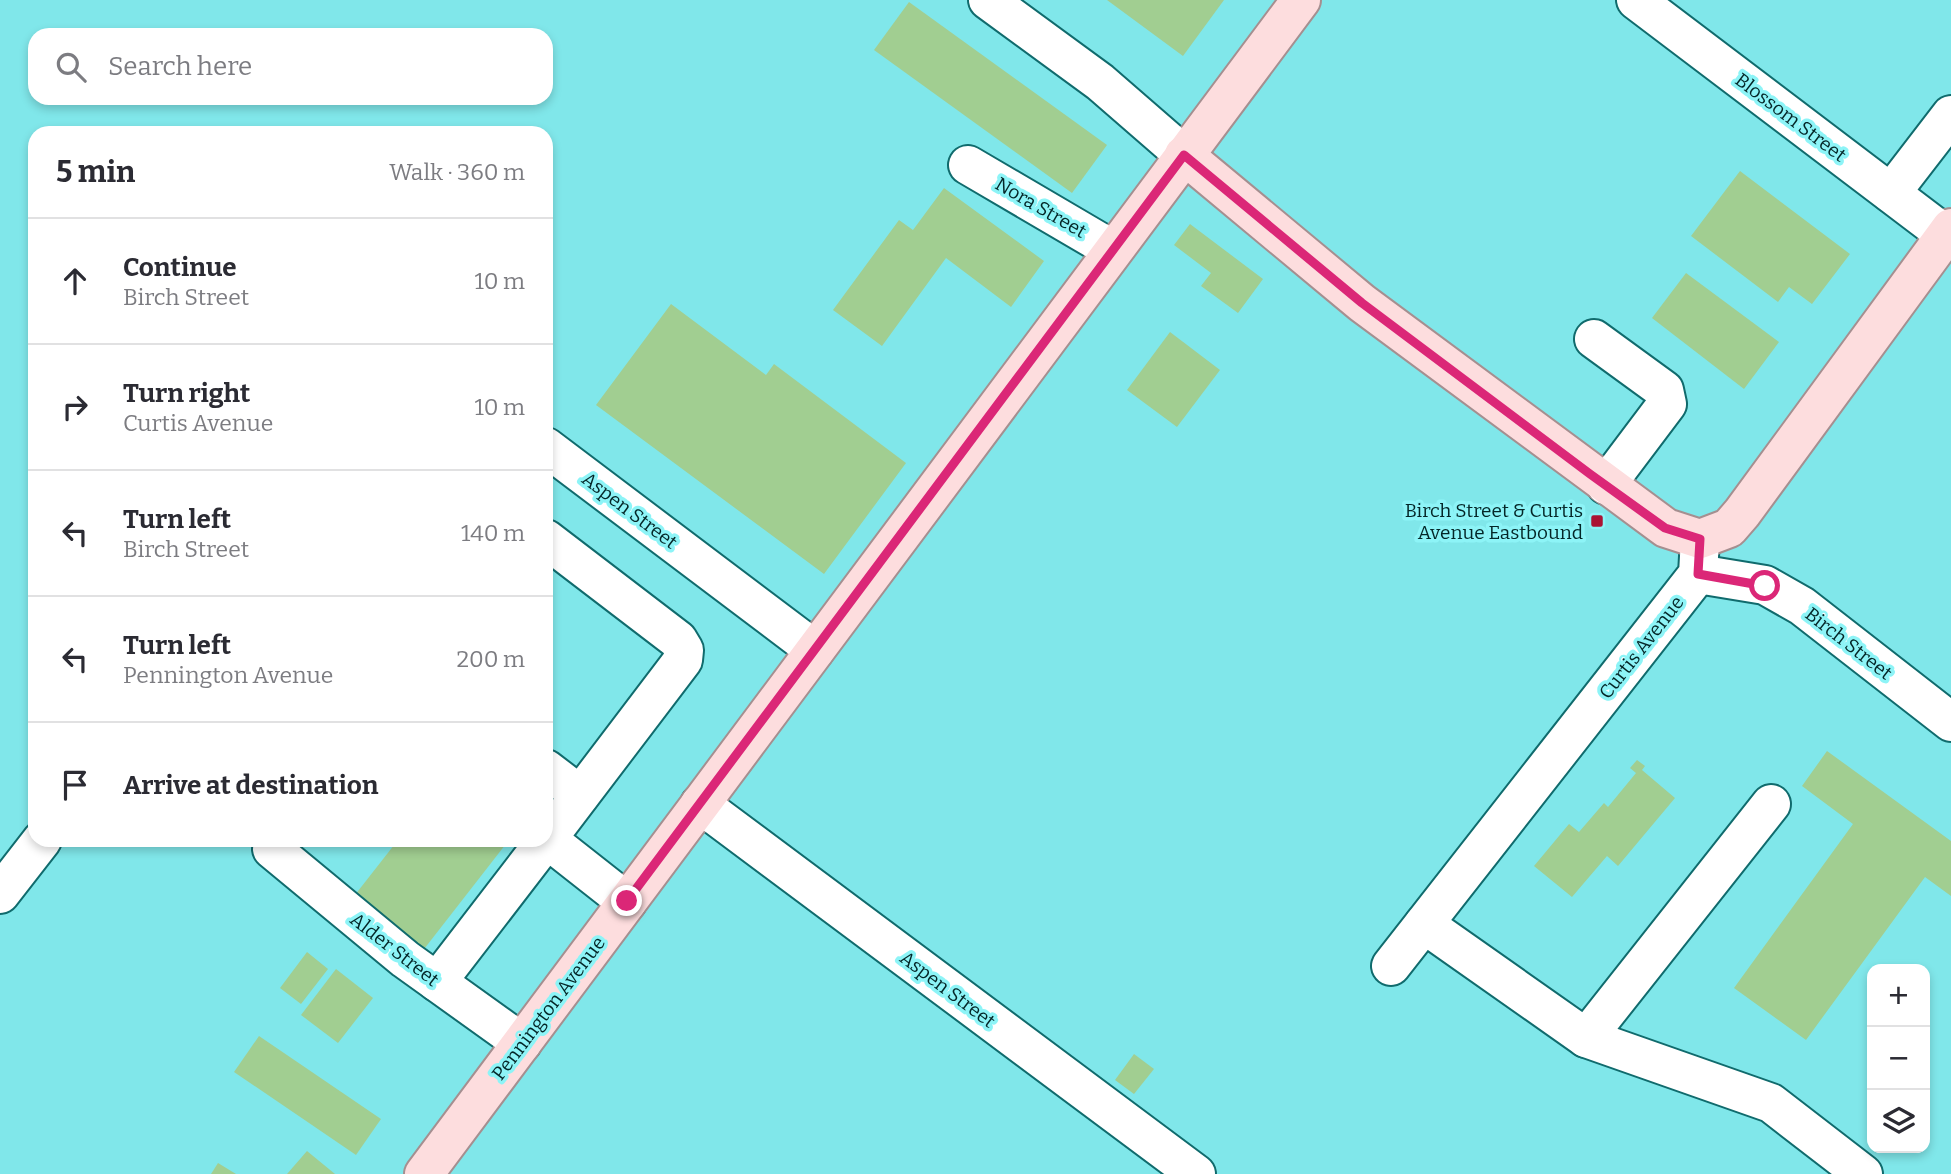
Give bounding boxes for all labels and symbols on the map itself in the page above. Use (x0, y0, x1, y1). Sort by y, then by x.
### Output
street label: Blossom Street (1731, 68, 1851, 167)
street label: Nora Street (991, 172, 1090, 243)
street label: Aspen Street (577, 467, 682, 554)
place label: Birch Street & Curtis Avenue Eastbound (1405, 499, 1583, 544)
marker: Birch Street & Curtis Avenue Eastbound (1589, 513, 1605, 529)
route start (1749, 570, 1780, 601)
street label: Curtis Avenue (1594, 591, 1689, 703)
street label: Birch Street (1801, 602, 1897, 685)
route end (611, 885, 642, 916)
street label: Alder Street (346, 908, 444, 991)
street label: Pennington Avenue (487, 932, 610, 1085)
street label: Aspen Street (895, 946, 1000, 1033)

